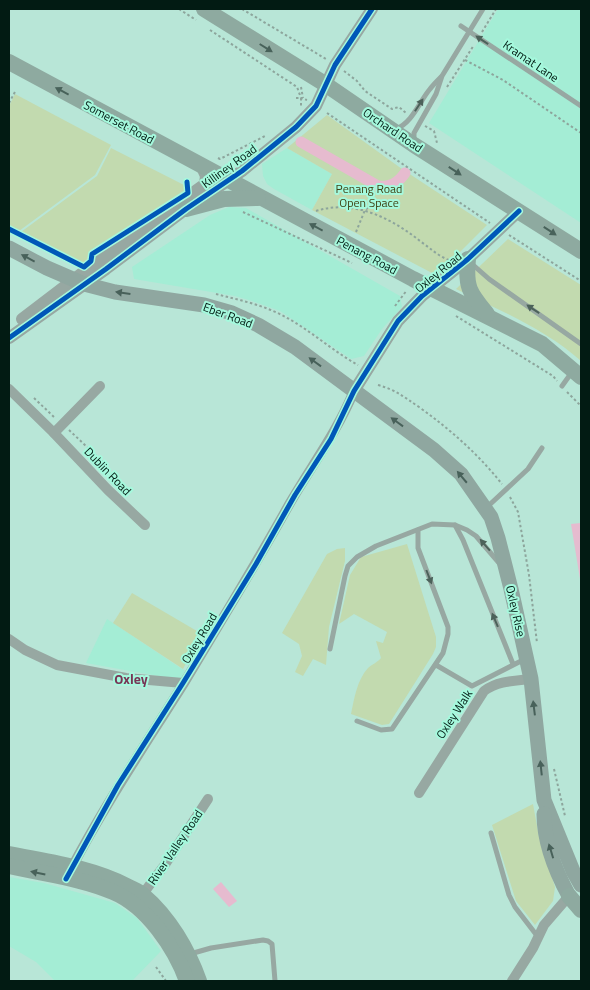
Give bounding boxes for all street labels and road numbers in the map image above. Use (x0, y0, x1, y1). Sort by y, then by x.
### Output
street label: Kramat Lane (499, 35, 563, 87)
street label: Somerset Road (80, 95, 158, 149)
street label: Orchard Road (359, 103, 427, 157)
street label: Killiney Road (197, 139, 261, 193)
street label: Penang Road (333, 231, 401, 279)
street label: Oxley Road (410, 247, 466, 297)
street label: Eber Road (200, 297, 256, 333)
street label: Dublin Road (80, 443, 136, 499)
street label: Oxley Rise (501, 583, 531, 639)
street label: Oxley Road (176, 609, 222, 667)
street label: Oxley Walk (431, 685, 477, 742)
street label: River Valley Road (143, 806, 207, 888)

